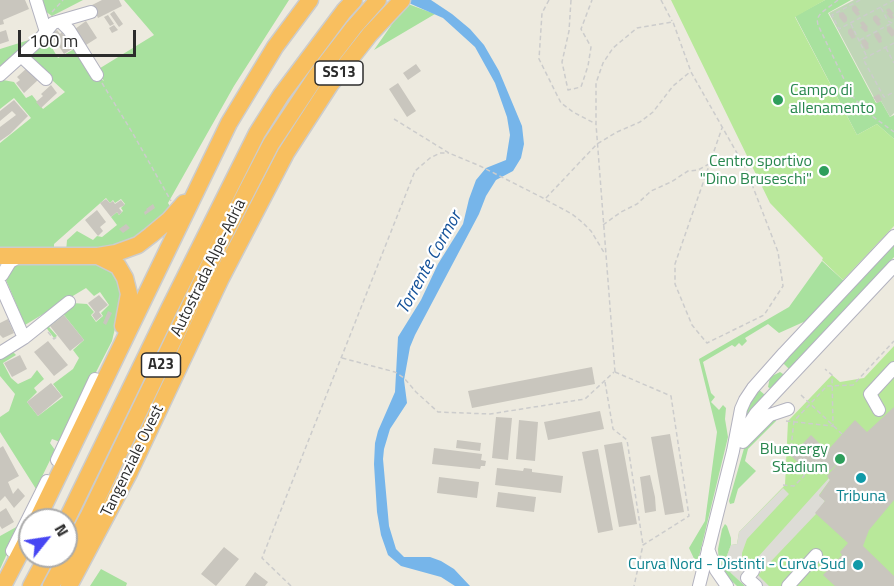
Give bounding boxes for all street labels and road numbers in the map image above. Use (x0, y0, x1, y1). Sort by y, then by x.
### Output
road number: SS13 (315, 61, 363, 85)
street label: Autostrada Alpe-Adria (167, 196, 251, 340)
road number: A23 (142, 353, 180, 377)
street label: Tangenziale Ovest (98, 402, 168, 520)

